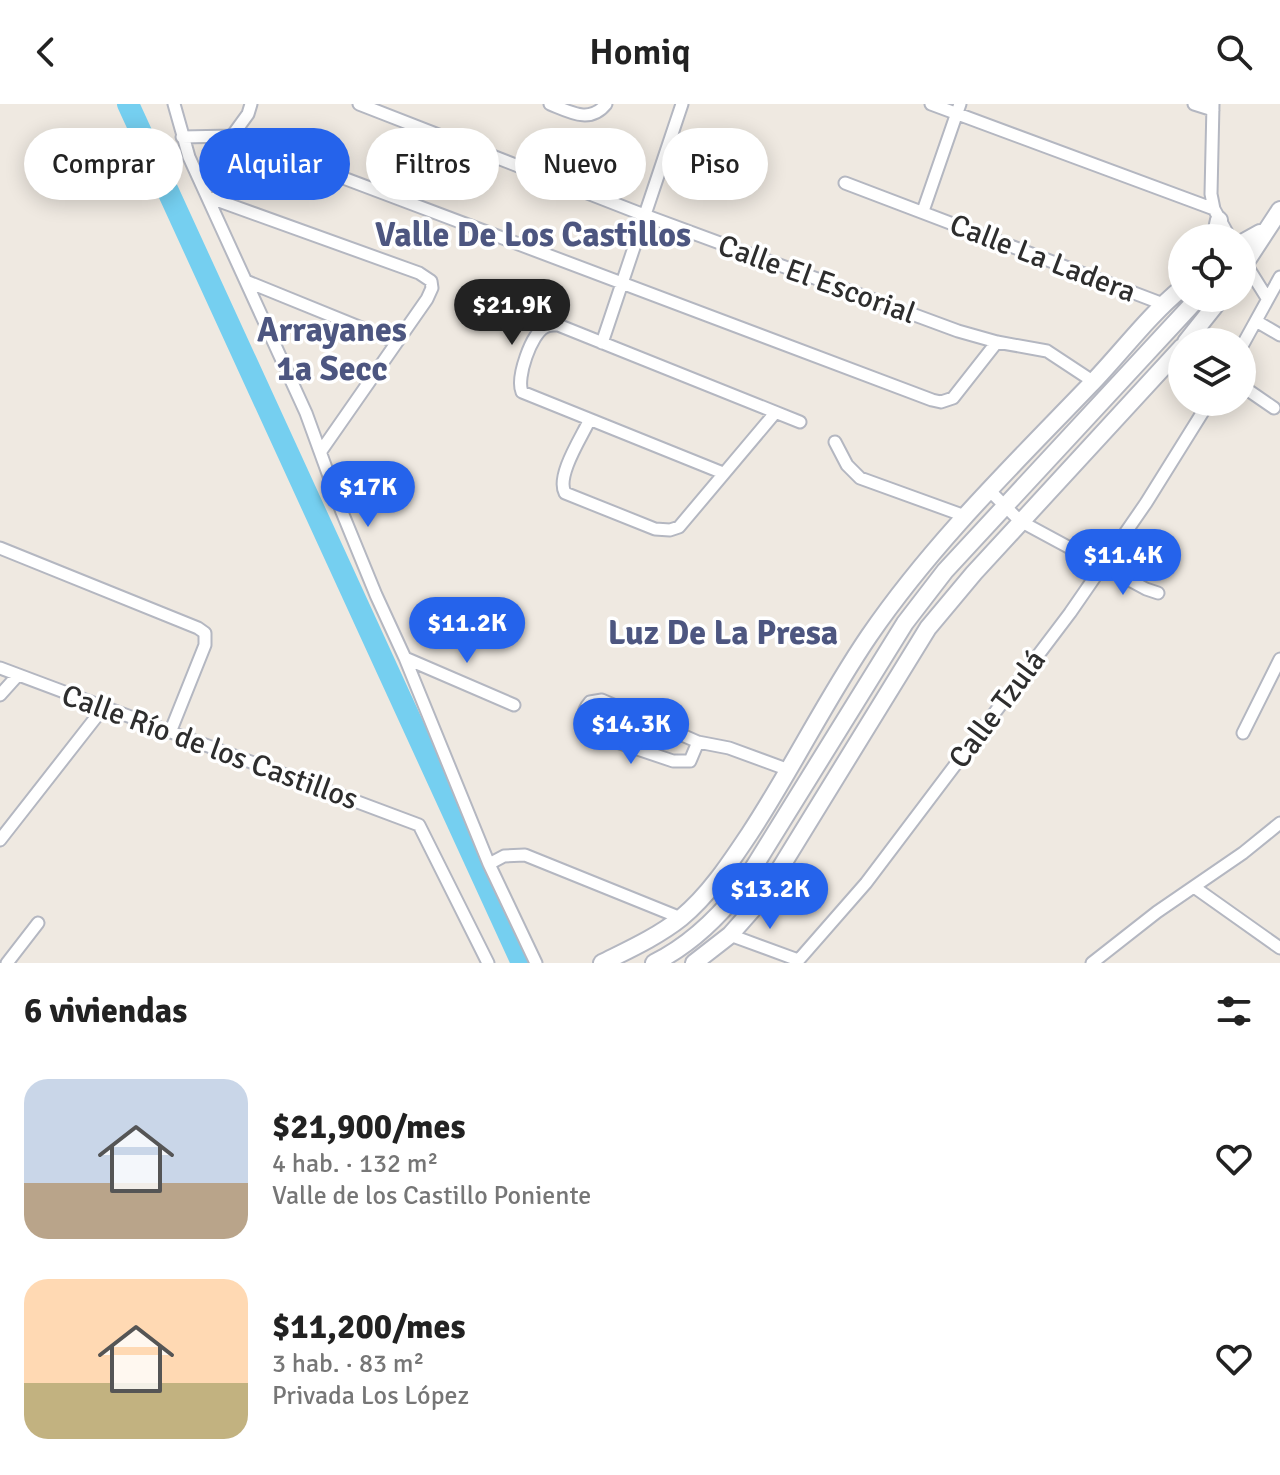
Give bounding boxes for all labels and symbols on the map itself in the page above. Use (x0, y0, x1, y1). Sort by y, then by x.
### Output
street label: Calle La Ladera (945, 206, 1141, 311)
district label: Valle De Los Castillos (375, 214, 691, 256)
street label: Calle El Escorial (713, 227, 921, 332)
pin: $21.9K (447, 279, 577, 347)
district label: Arrayanes 1a Secc (257, 309, 407, 390)
pin: $17K (321, 461, 415, 529)
pin: $11.4K (1058, 529, 1188, 597)
pin: $11.2K (402, 597, 532, 665)
district label: Luz De La Presa (608, 612, 838, 654)
street label: Calle Tzulá (941, 643, 1054, 776)
street label: Calle Río de los Castillos (57, 677, 363, 818)
pin: $14.3K (566, 698, 696, 766)
pin: $13.2K (705, 863, 835, 931)

